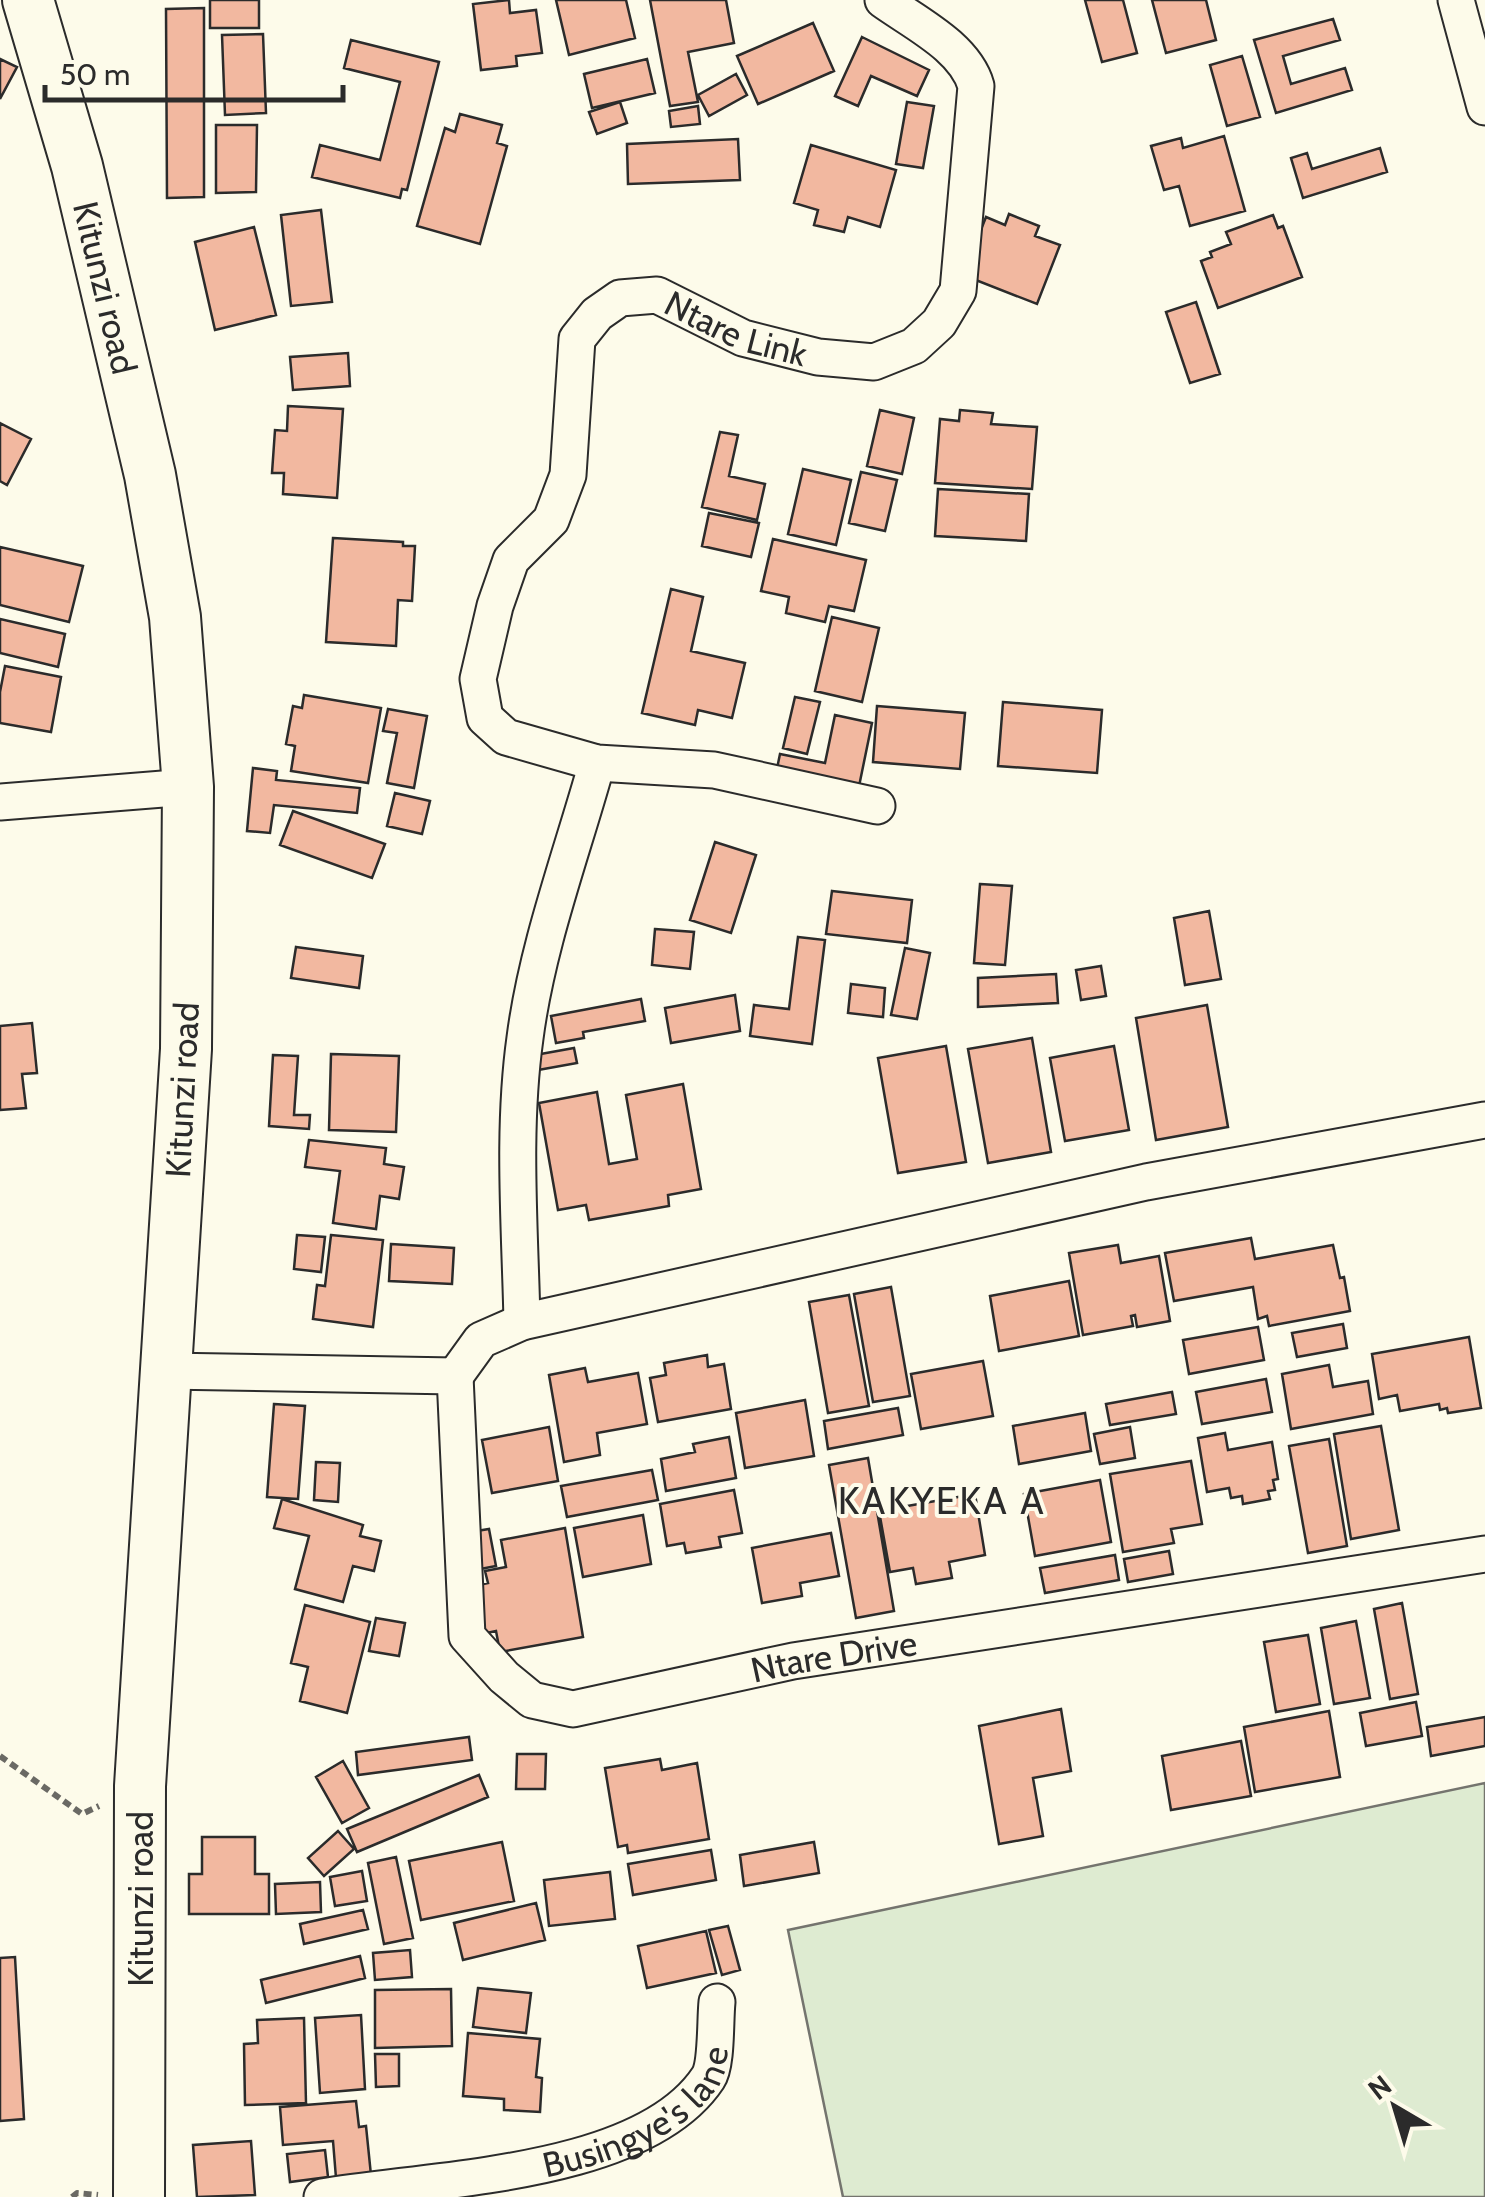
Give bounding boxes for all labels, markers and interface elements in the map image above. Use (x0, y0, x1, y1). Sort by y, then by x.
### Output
scale bar (45, 40, 342, 102)
text: 50 m (60, 56, 130, 93)
street label: Kitunzi road (65, 197, 147, 378)
street label: Ntare Link (658, 281, 812, 375)
street label: Kitunzi road (156, 1001, 208, 1179)
district label: KAKYEKA A (838, 1477, 1046, 1524)
street label: Ntare Drive (747, 1621, 920, 1691)
street label: Kitunzi road (119, 1811, 162, 1987)
street label: Busingye's lane (538, 2044, 736, 2186)
north arrow (1345, 2057, 1445, 2157)
text: N (1361, 2068, 1398, 2107)

